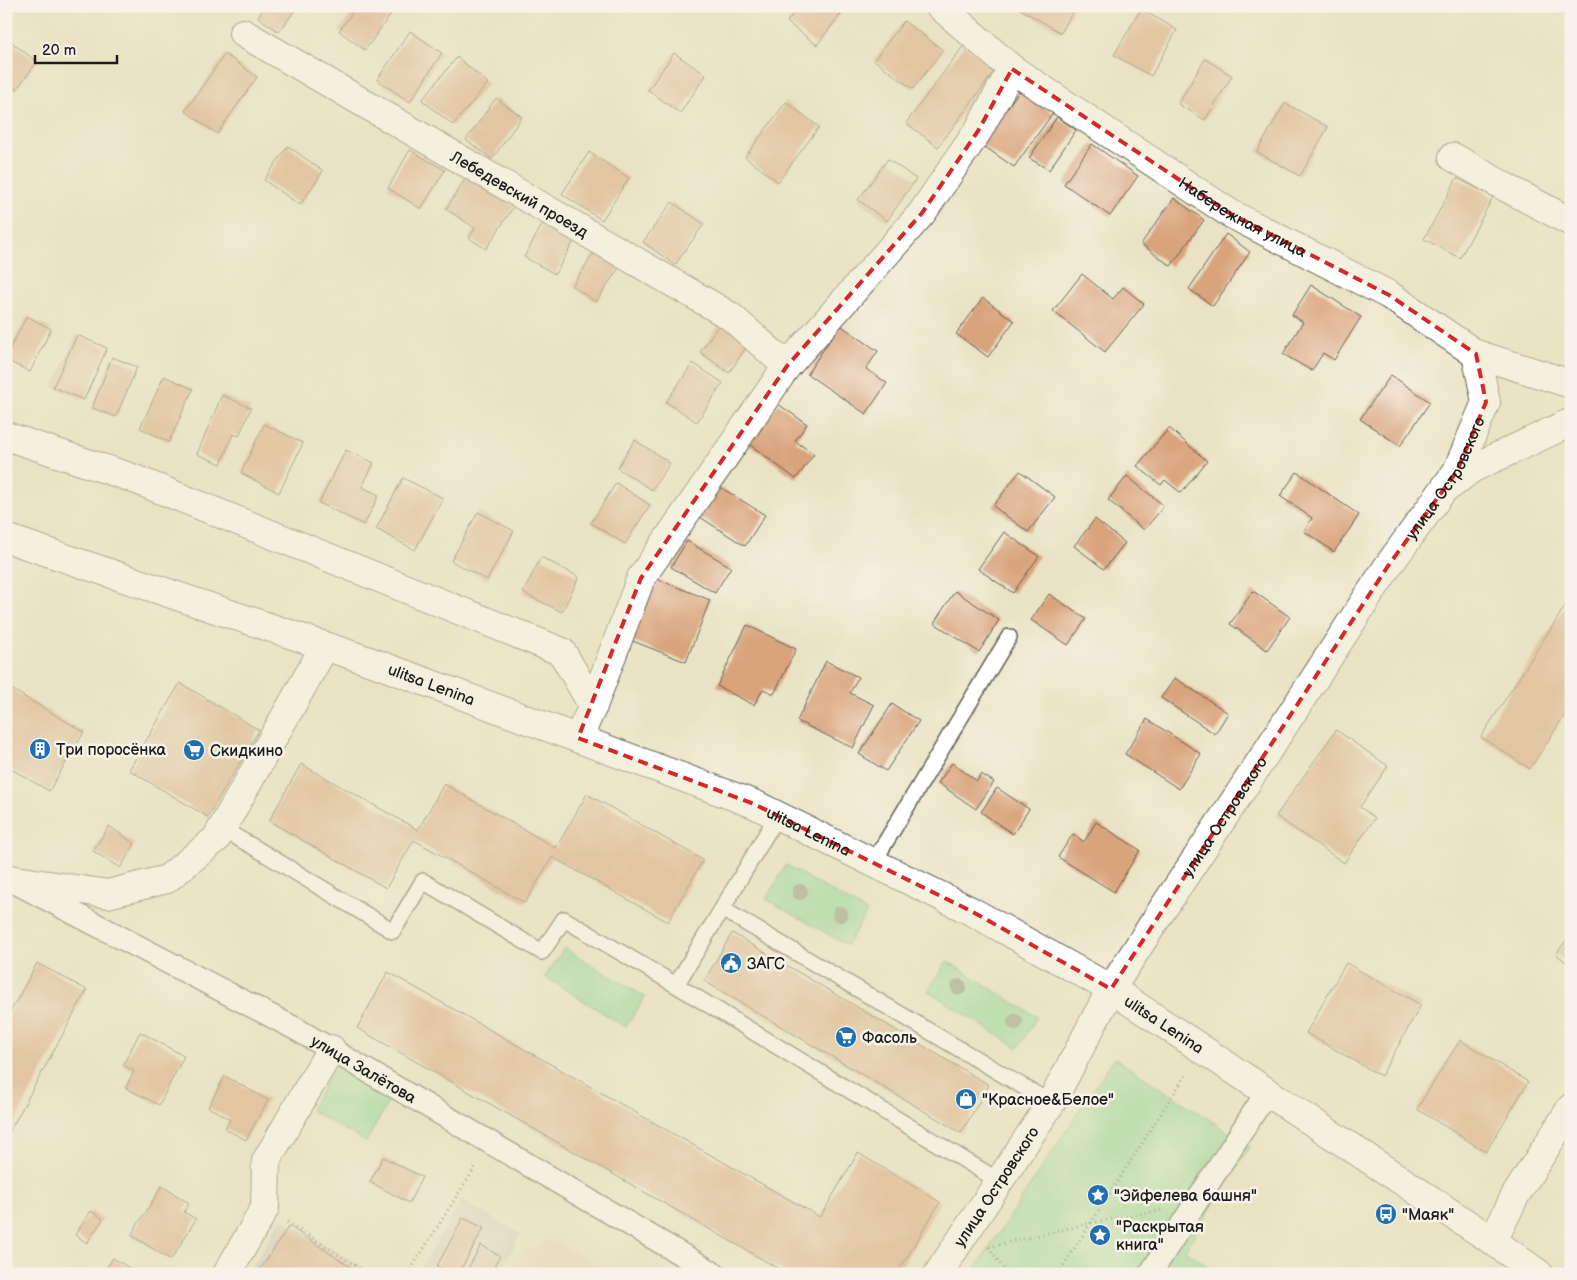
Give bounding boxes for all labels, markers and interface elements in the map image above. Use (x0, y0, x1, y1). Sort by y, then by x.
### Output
scale bar (35, 32, 118, 64)
text: 20 m (42, 41, 76, 60)
street label: Лебедевский проезд (446, 147, 591, 243)
street label: Набережная улица (1175, 174, 1310, 262)
street label: улица Островского (1402, 414, 1490, 544)
street label: ulitsa Lenina (385, 661, 477, 710)
building icon: Три поросёнка (28, 737, 52, 761)
supermarket icon: Скидкино (182, 738, 206, 762)
place label: Три поросёнка (56, 741, 167, 760)
place label: Скидкино (210, 742, 283, 761)
street label: улица Островского (1179, 754, 1272, 881)
street label: ulitsa Lenina (763, 804, 853, 861)
public building icon: ЗАГС (719, 951, 743, 975)
place label: ЗАГС (747, 955, 785, 974)
street label: ulitsa Lenina (1120, 992, 1207, 1058)
supermarket icon: Фасоль (834, 1025, 858, 1049)
place label: Фасоль (862, 1029, 917, 1048)
street label: улица Залётова (307, 1032, 420, 1108)
shop icon: "Красное&Белое" (954, 1087, 978, 1111)
place label: "Красное&Белое" (982, 1091, 1114, 1110)
street label: улица Островского (951, 1124, 1044, 1251)
place icon: "Эйфелева башня" (1086, 1183, 1110, 1207)
place label: "Эйфелева башня" (1114, 1187, 1257, 1206)
bus stop icon: "Маяк" (1374, 1202, 1398, 1226)
place label: "Маяк" (1402, 1206, 1454, 1225)
place label: "Раскрытая книга" (1116, 1218, 1204, 1255)
place icon: "Раскрытая книга" (1088, 1223, 1112, 1247)

